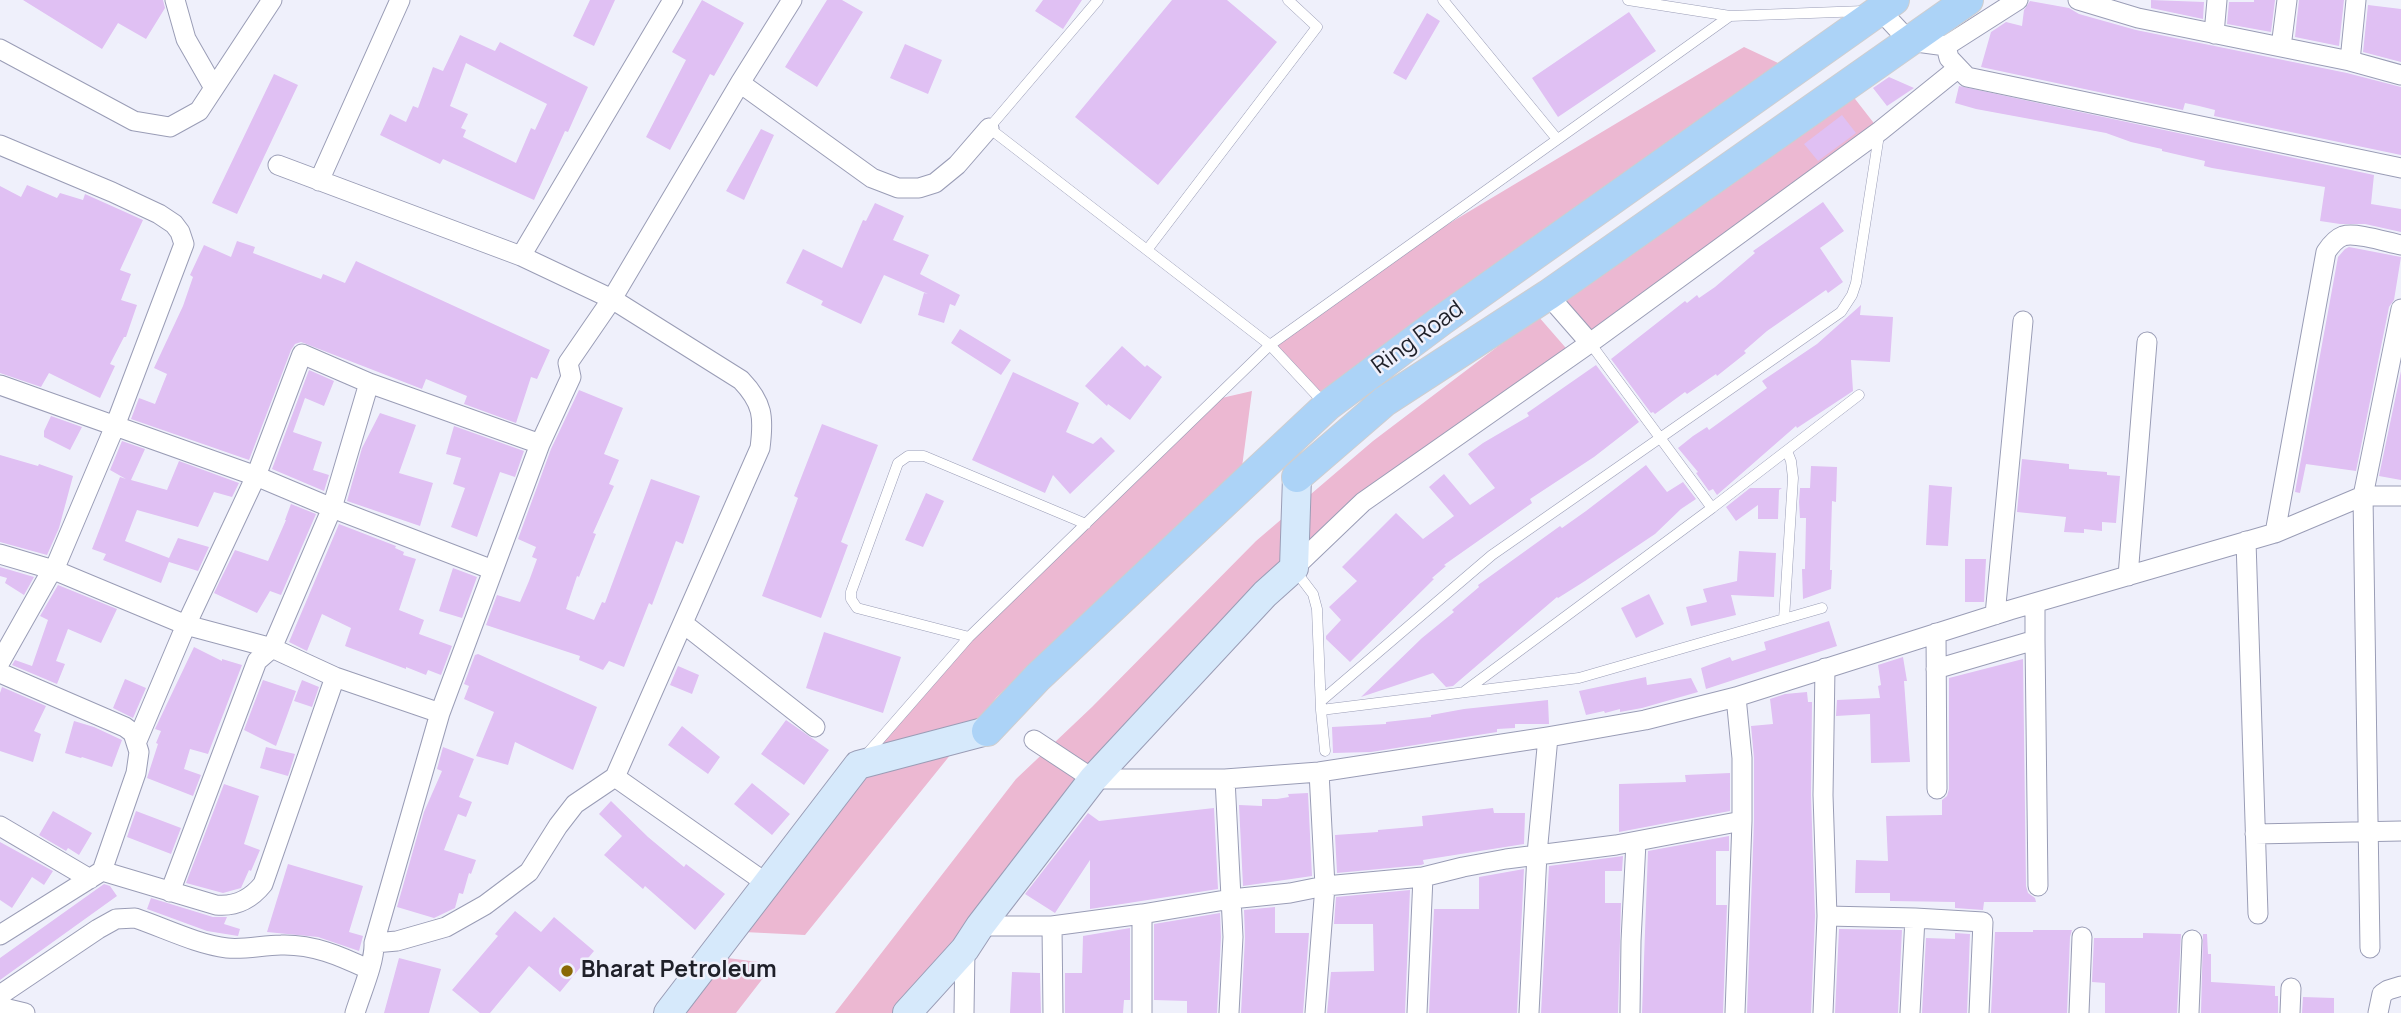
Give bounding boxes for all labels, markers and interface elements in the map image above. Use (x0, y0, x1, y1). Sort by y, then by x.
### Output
street label: Ring Road (1367, 296, 1469, 380)
place label: Bharat Petroleum (581, 957, 777, 985)
marker: Bharat Petroleum (559, 963, 575, 979)

